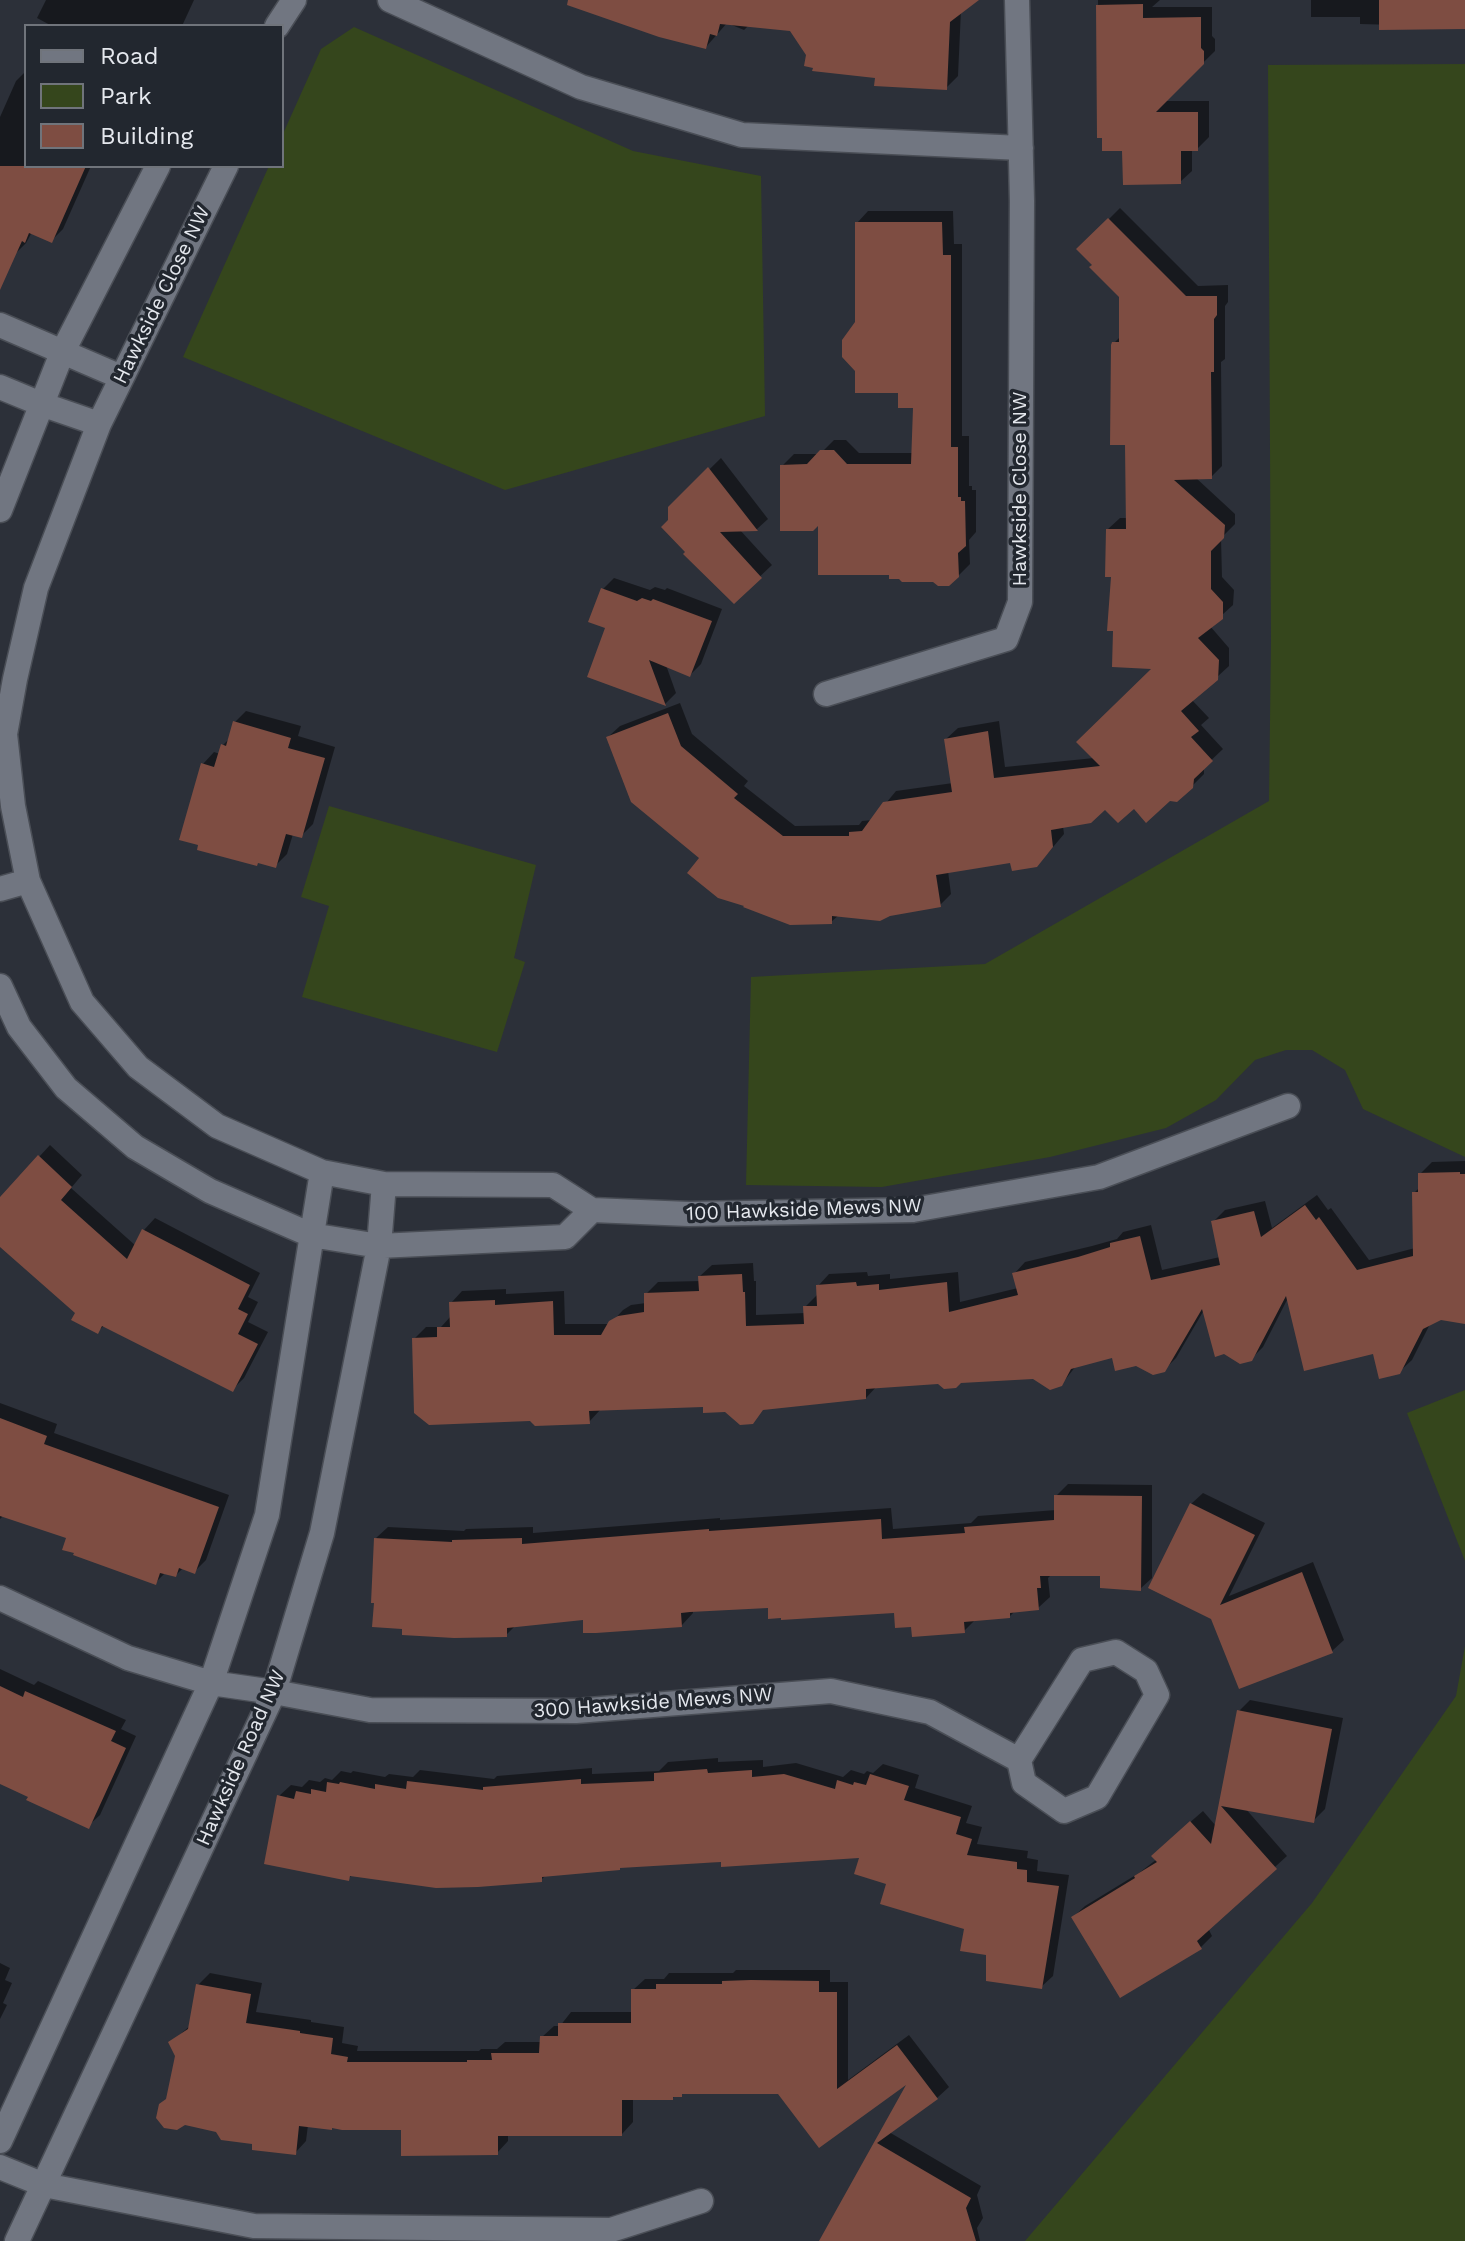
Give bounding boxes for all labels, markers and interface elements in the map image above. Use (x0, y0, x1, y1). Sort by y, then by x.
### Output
legend (24, 24, 284, 168)
text: Road (100, 42, 159, 70)
text: Park (100, 82, 152, 110)
text: Building (100, 122, 193, 150)
street label: Hawkside Close NW (108, 202, 216, 388)
street label: Hawkside Close NW (1008, 392, 1032, 586)
street label: 100 Hawkside Mews NW (686, 1194, 922, 1226)
street label: Hawkside Road NW (191, 1666, 291, 1850)
street label: 300 Hawkside Mews NW (533, 1683, 773, 1723)

